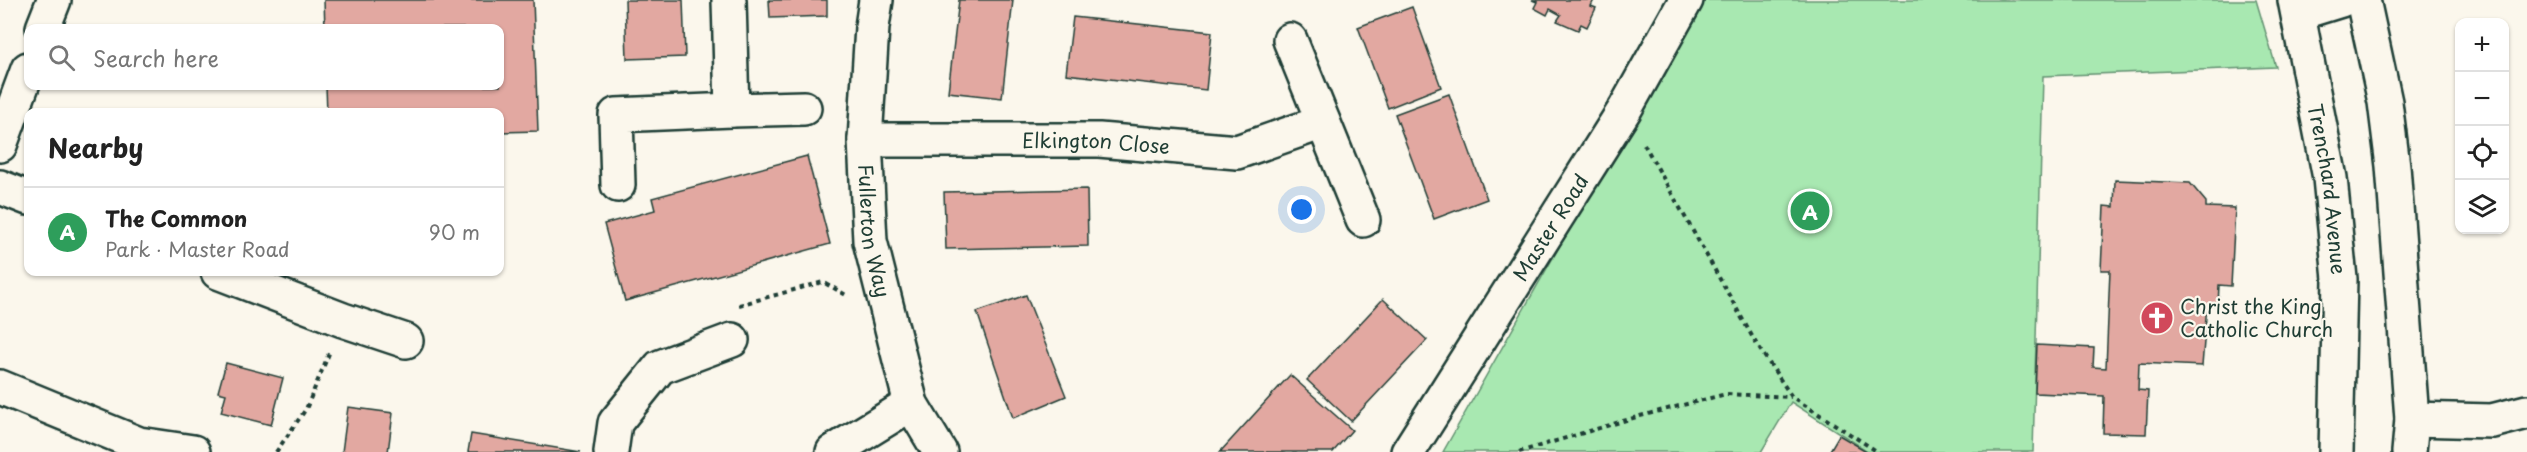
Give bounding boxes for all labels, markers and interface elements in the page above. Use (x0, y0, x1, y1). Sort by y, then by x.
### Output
map controls (2455, 18, 2509, 234)
button: + (2455, 18, 2509, 72)
search box (24, 24, 504, 90)
icon: search (45, 41, 78, 74)
text: Search here (93, 41, 219, 74)
button: − (2455, 72, 2509, 126)
street label: Trenchard Avenue (2301, 101, 2354, 276)
street label: Elkington Close (1022, 125, 1171, 161)
button: locate (2455, 126, 2509, 180)
text: Nearby (48, 128, 143, 167)
street label: Fullerton Way (851, 163, 899, 301)
street label: Master Road (1505, 168, 1595, 287)
button: layers (2455, 180, 2509, 234)
pin: A (1790, 188, 1830, 234)
your location (1287, 195, 1316, 224)
text: The Common (105, 201, 247, 234)
text: A (60, 217, 75, 247)
text: 90 m (429, 217, 480, 247)
text: Park · Master Road (105, 234, 290, 264)
place label: Christ the King Catholic Church (2180, 291, 2333, 344)
church icon: Christ the King Catholic Church (2139, 300, 2175, 336)

